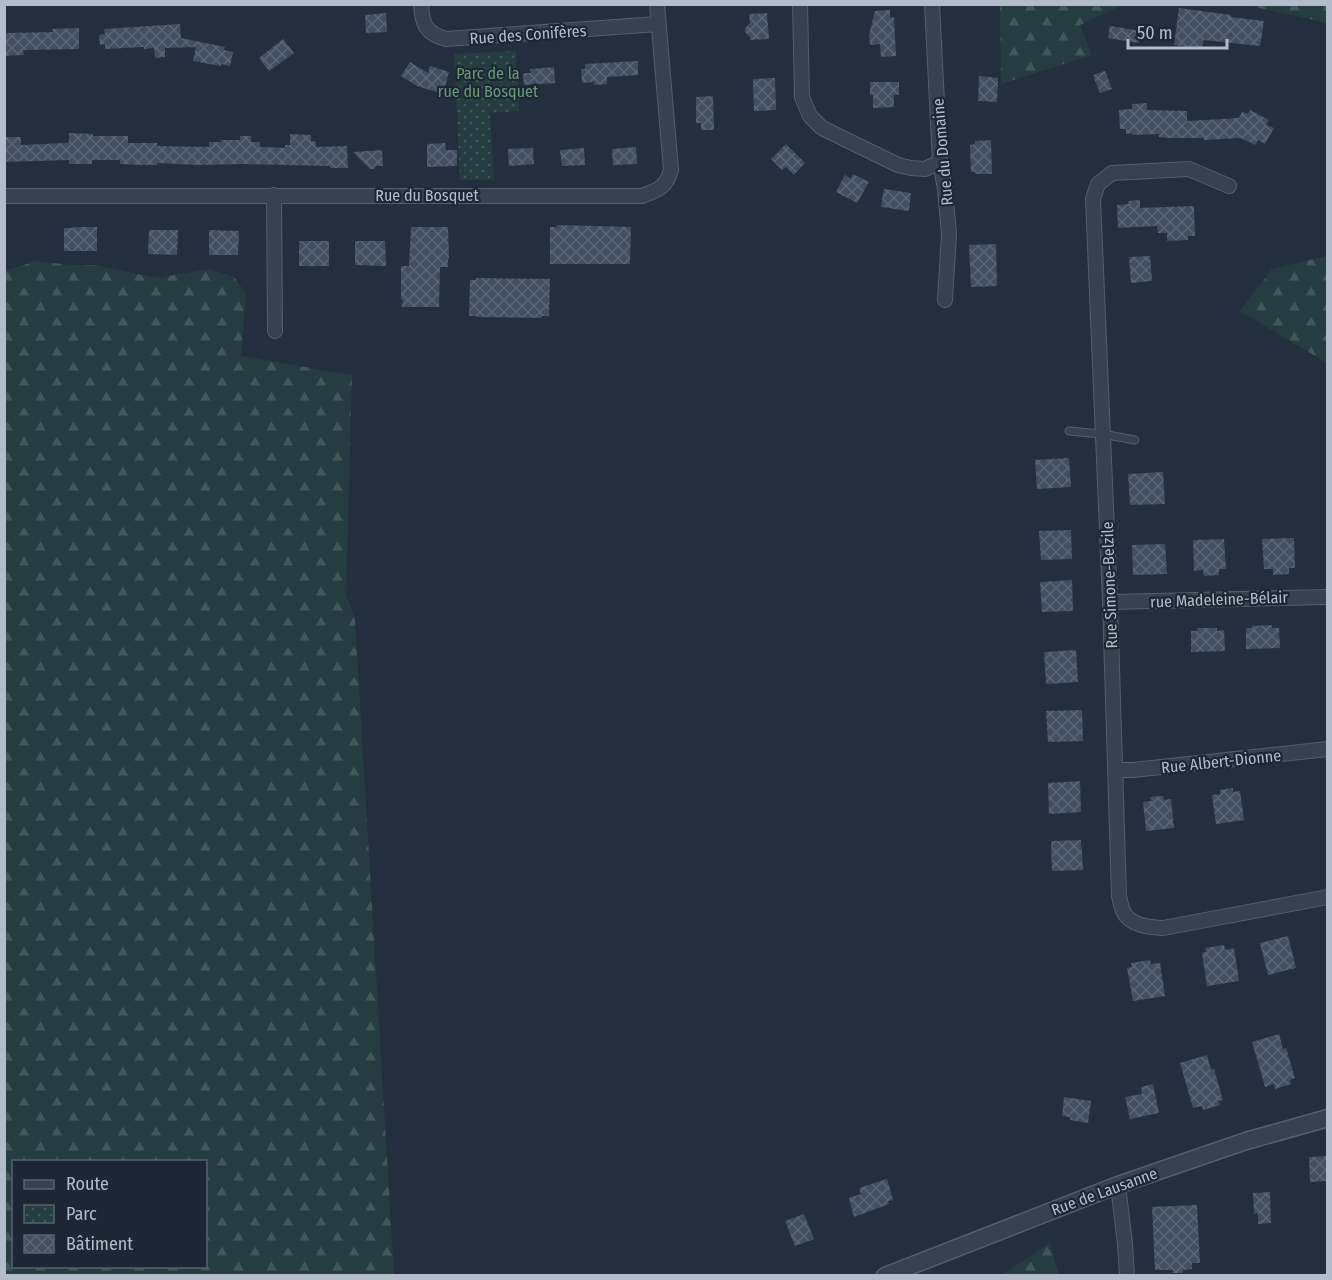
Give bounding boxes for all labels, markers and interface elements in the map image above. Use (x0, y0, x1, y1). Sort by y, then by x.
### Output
scale bar (1128, 12, 1227, 50)
street label: Rue des Conifères (469, 21, 587, 48)
text: 50 m (1137, 22, 1173, 44)
park label: Parc de la rue du Bosquet (438, 64, 539, 101)
street label: Rue du Domaine (928, 97, 957, 206)
street label: Rue du Bosquet (375, 186, 480, 205)
street label: Rue Simone-Belzile (1098, 521, 1121, 649)
street label: rue Madeleine-Bélair (1150, 588, 1289, 611)
street label: Rue Albert-Dionne (1160, 746, 1282, 777)
legend (12, 1160, 207, 1268)
street label: Rue de Lausanne (1049, 1163, 1160, 1219)
text: Route (66, 1173, 109, 1195)
text: Parc (66, 1203, 97, 1225)
text: Bâtiment (66, 1233, 133, 1255)

